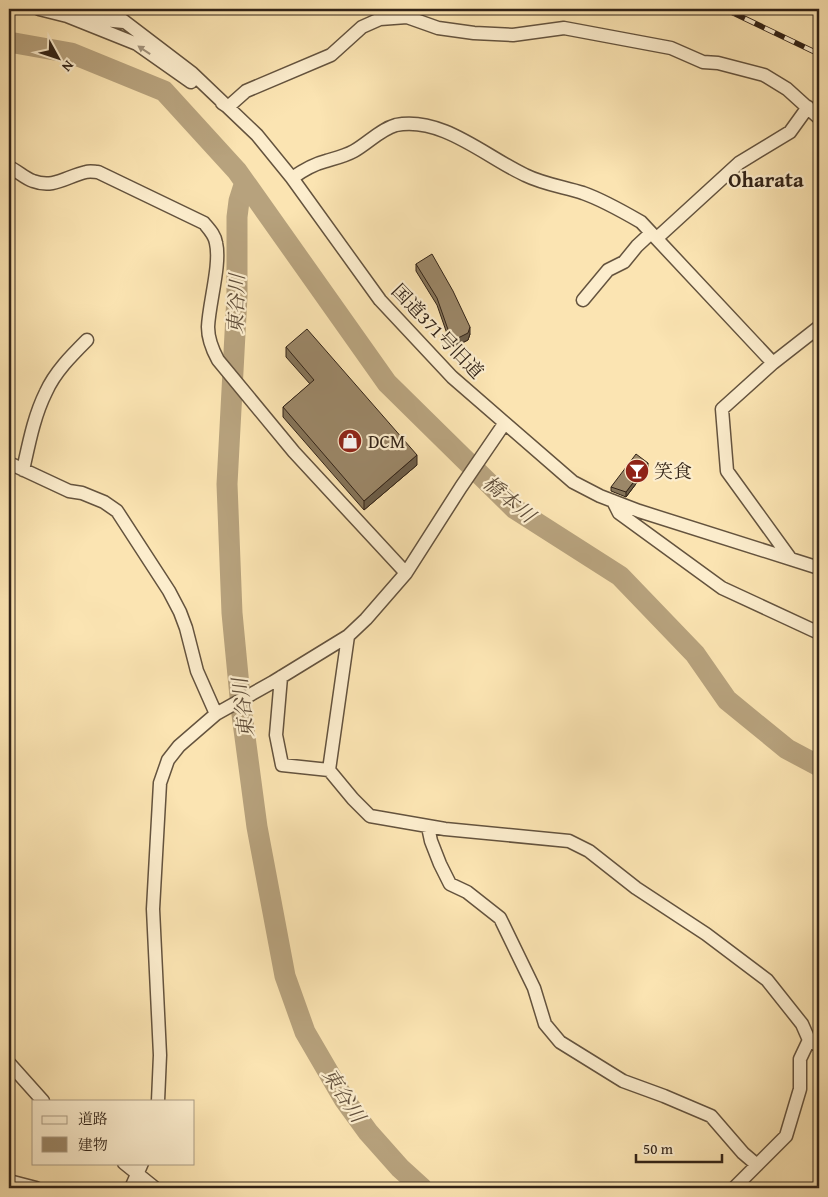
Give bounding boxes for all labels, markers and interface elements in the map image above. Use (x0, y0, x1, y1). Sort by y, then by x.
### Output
north arrow (32, 32, 82, 82)
one-way arrow (138, 45, 151, 55)
text: N (57, 56, 79, 77)
district label: Oharata (728, 164, 804, 195)
water label: 東谷川 (220, 271, 251, 334)
street label: 国道371号旧道 (385, 277, 491, 385)
place label: DCM (368, 427, 405, 455)
shop icon: DCM (337, 428, 363, 454)
place label: 笑食 (654, 457, 692, 485)
bar icon: 笑食 (624, 458, 650, 484)
water label: 橋本川 (477, 468, 543, 530)
water label: 東谷川 (224, 675, 261, 740)
water label: 東谷川 (316, 1062, 374, 1129)
legend (32, 1100, 195, 1164)
text: 道路 (78, 1108, 108, 1129)
scale bar (636, 1132, 722, 1164)
text: 建物 (78, 1134, 108, 1155)
text: 50 m (643, 1138, 674, 1159)

